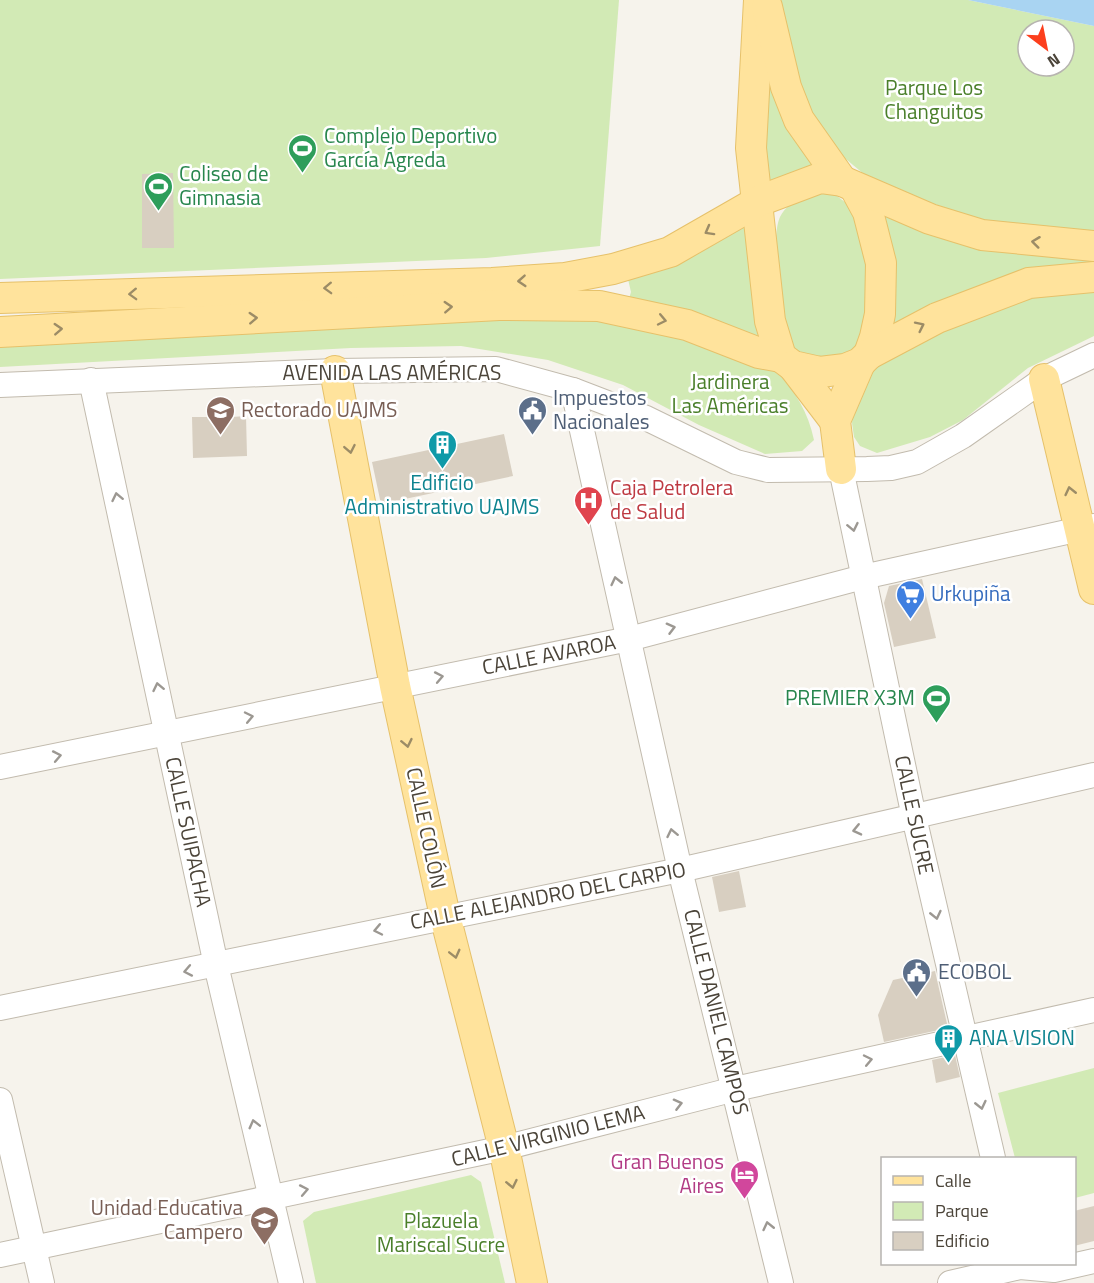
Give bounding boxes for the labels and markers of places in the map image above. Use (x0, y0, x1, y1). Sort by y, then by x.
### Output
place label: Complejo Deportivo García Ágreda (324, 119, 497, 175)
sports icon: Complejo Deportivo García Ágreda (287, 132, 319, 174)
place label: Coliseo de Gimnasia (179, 157, 269, 213)
sports icon: Coliseo de Gimnasia (142, 170, 174, 212)
place label: Impuestos Nacionales (553, 381, 650, 437)
place label: Rectorado UAJMS (241, 393, 397, 425)
school or university icon: Rectorado UAJMS (204, 394, 236, 436)
public building icon: Impuestos Nacionales (516, 394, 548, 436)
building icon: Edificio Administrativo UAJMS (426, 428, 458, 470)
place label: Edificio Administrativo UAJMS (345, 466, 539, 522)
place label: Caja Petrolera de Salud (610, 471, 734, 527)
hospital icon: Caja Petrolera de Salud (573, 484, 605, 526)
place label: Urkupiña (931, 577, 1011, 609)
supermarket icon: Urkupiña (894, 578, 926, 620)
place label: PREMIER X3M (785, 681, 915, 713)
sports icon: PREMIER X3M (920, 682, 952, 724)
place label: ECOBOL (938, 955, 1011, 987)
public building icon: ECOBOL (901, 956, 933, 998)
place label: ANA VISION (969, 1021, 1075, 1053)
building icon: ANA VISION (932, 1022, 964, 1064)
place label: Gran Buenos Aires (611, 1145, 724, 1201)
hotel icon: Gran Buenos Aires (729, 1158, 761, 1200)
place label: Unidad Educativa Campero (90, 1191, 243, 1247)
school or university icon: Unidad Educativa Campero (248, 1204, 280, 1246)

